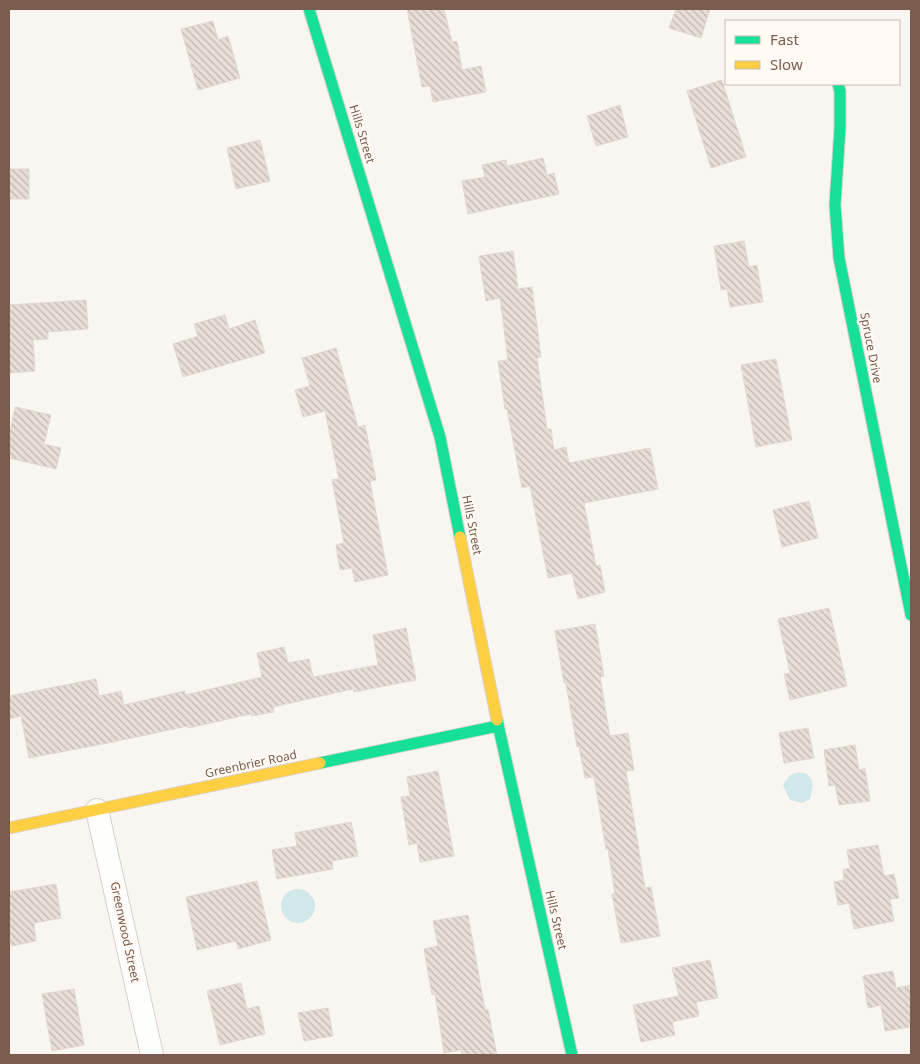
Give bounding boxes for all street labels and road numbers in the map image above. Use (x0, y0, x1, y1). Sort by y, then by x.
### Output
street label: Hills Street (345, 102, 380, 166)
street label: Spruce Drive (856, 311, 887, 385)
street label: Hills Street (458, 494, 487, 557)
street label: Greenbrier Road (203, 745, 298, 782)
street label: Greenwood Street (107, 880, 145, 984)
street label: Hills Street (541, 888, 572, 952)

